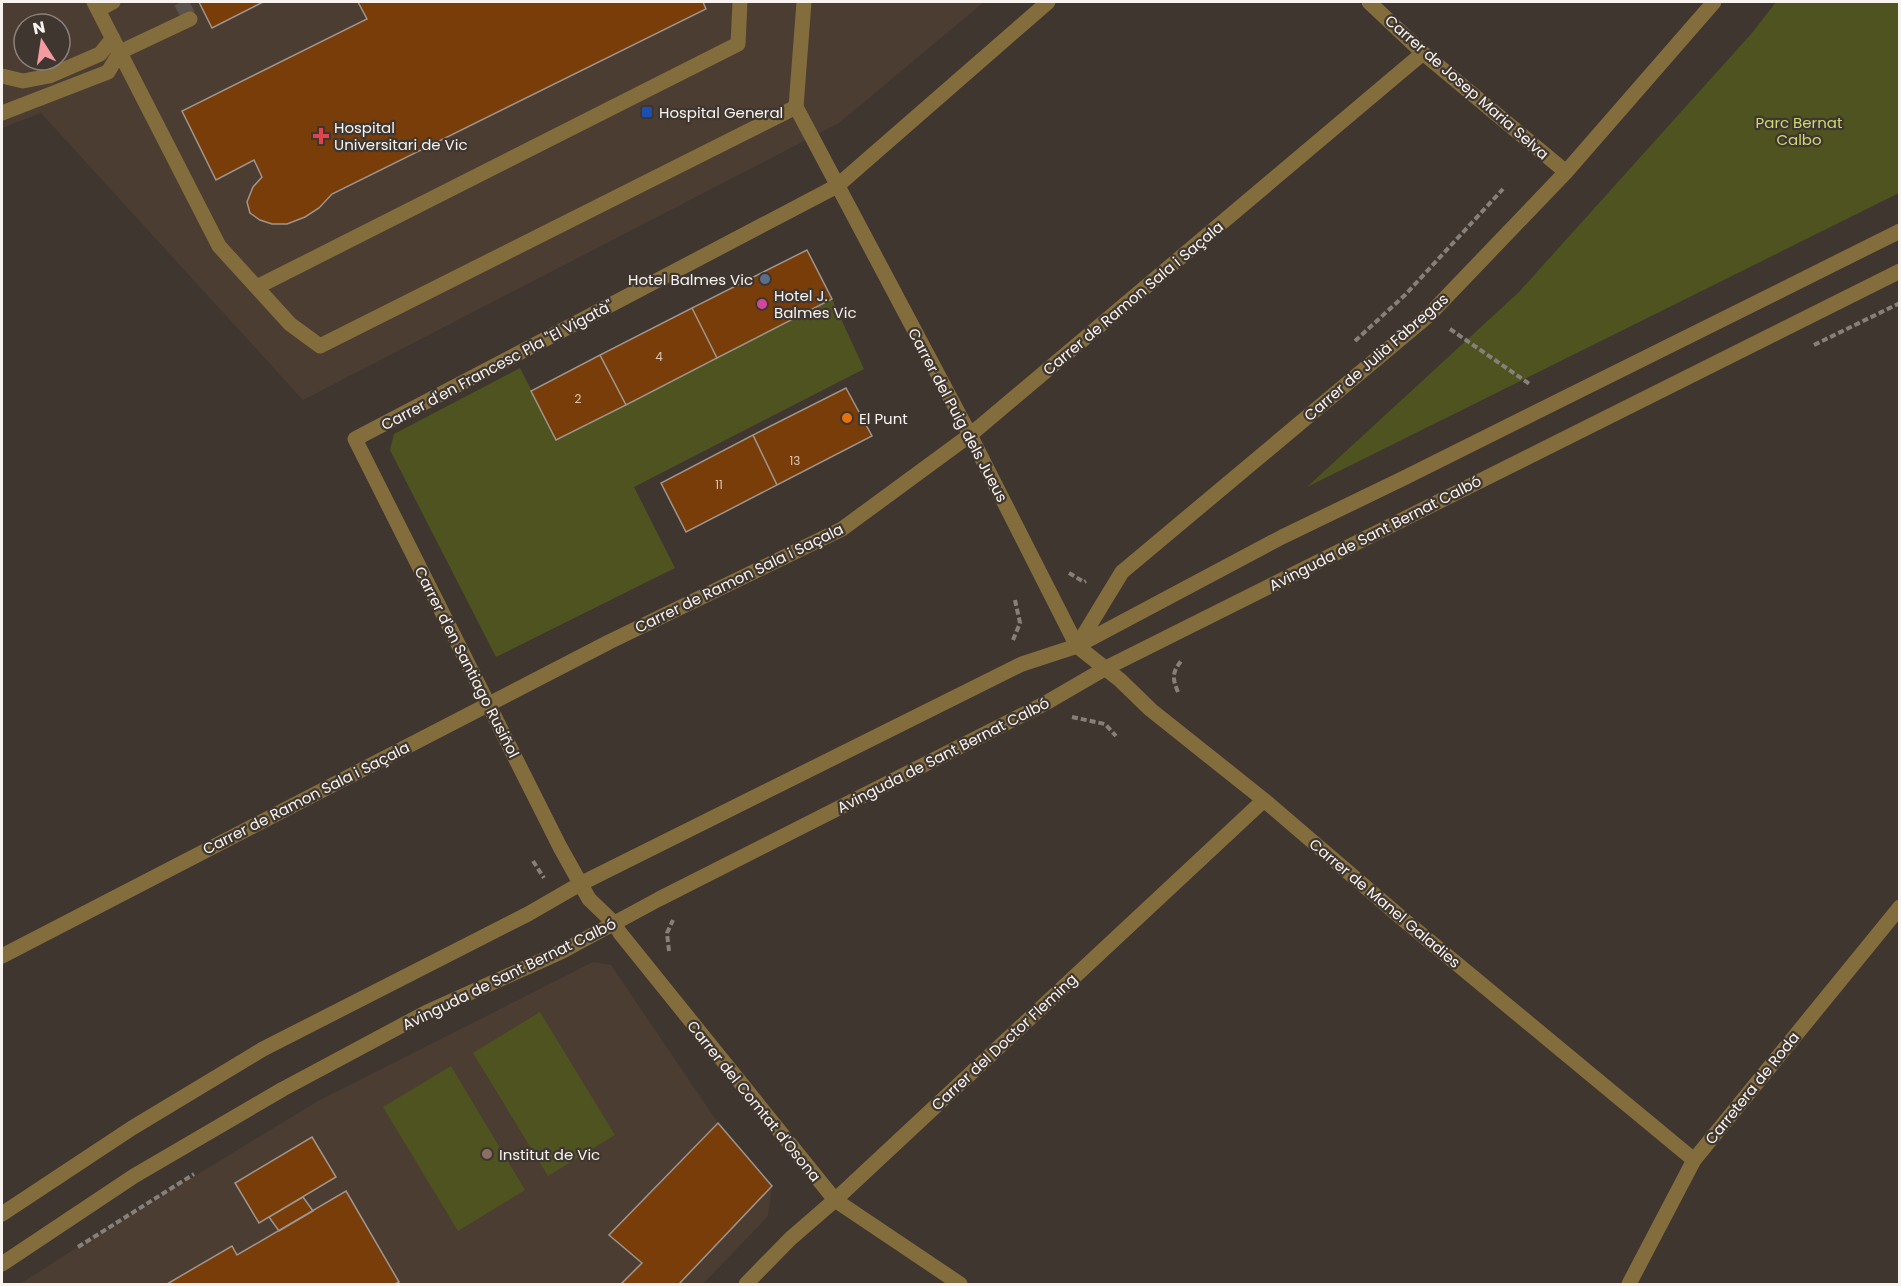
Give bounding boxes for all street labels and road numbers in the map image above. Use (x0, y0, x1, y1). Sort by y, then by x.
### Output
street label: Carrer de Josep Maria Selva (1381, 10, 1553, 164)
street label: Carrer de Ramon Sala i Saçala (1038, 216, 1228, 380)
street label: Carrer de Julià Fàbregas (1299, 288, 1453, 426)
street label: Carrer d'en Francesc Pla "El Vigatà" (377, 295, 617, 435)
street label: Carrer del Puig dels Jueus (903, 324, 1013, 506)
street label: Avinguda de Sant Bernat Calbó (1265, 470, 1485, 596)
street label: Carrer de Ramon Sala i Saçala (631, 518, 847, 638)
street label: Carrer d'en Santiago Rusiñol (410, 563, 524, 761)
street label: Avinguda de Sant Bernat Calbó (833, 692, 1053, 818)
street label: Carrer de Ramon Sala i Saçala (199, 737, 413, 859)
street label: Carrer de Manel Galadies (1305, 833, 1465, 973)
street label: Avinguda de Sant Bernat Calbó (398, 913, 620, 1035)
street label: Carrer del Doctor Fleming (926, 969, 1082, 1115)
street label: Carrer del Comtat d'Osona (682, 1016, 826, 1186)
street label: Carretera de Roda (1700, 1027, 1804, 1149)

